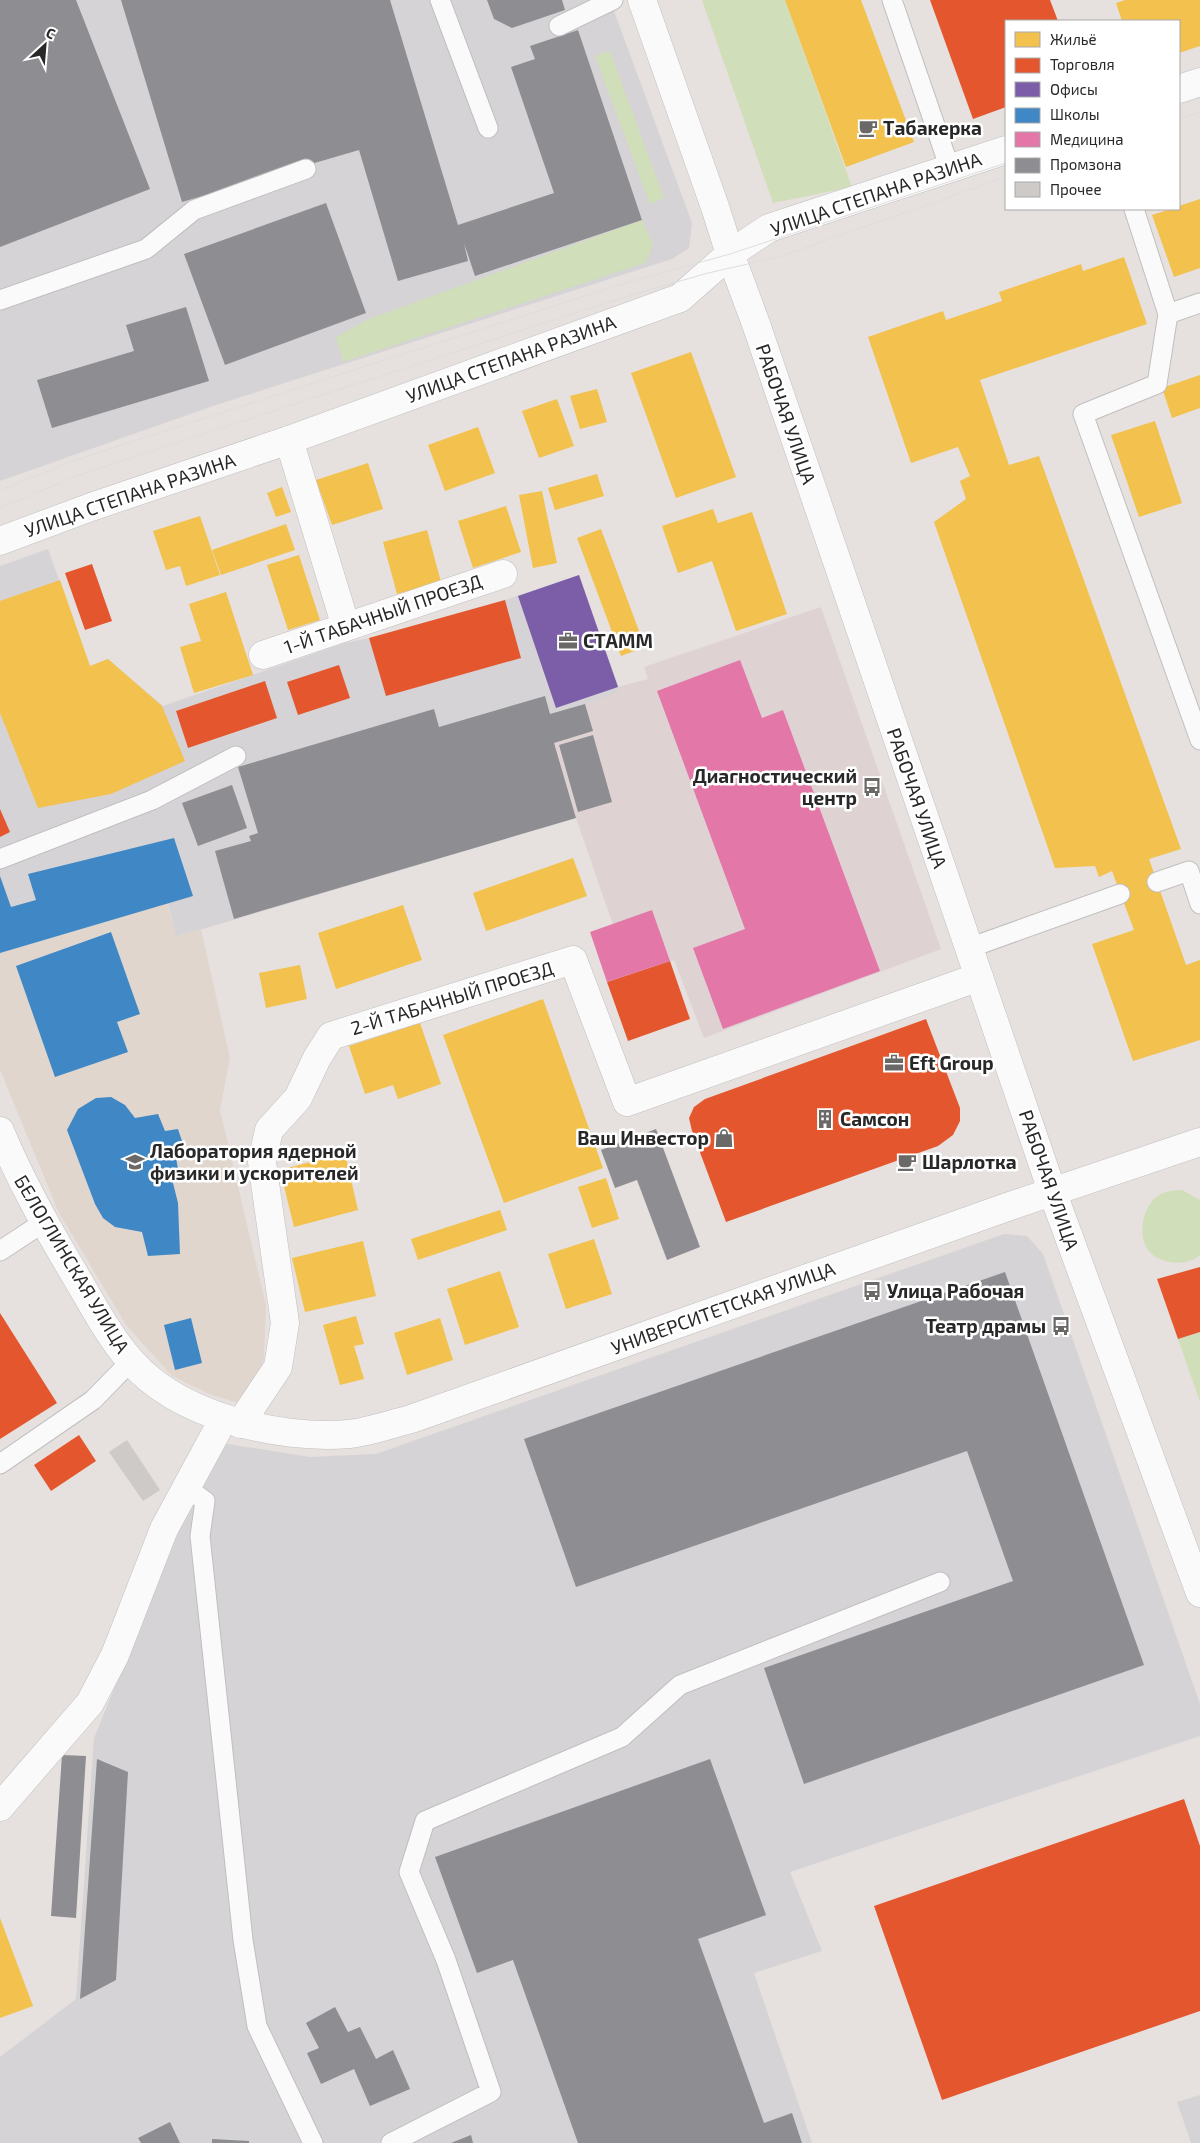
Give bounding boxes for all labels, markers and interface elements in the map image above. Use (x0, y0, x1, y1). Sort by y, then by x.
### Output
north arrow (20, 20, 70, 70)
legend (1005, 20, 1180, 210)
text: С (43, 23, 58, 42)
text: Жильё (1050, 30, 1097, 48)
text: Торговля (1050, 55, 1115, 73)
text: Офисы (1050, 80, 1098, 98)
text: Школы (1050, 105, 1100, 123)
place label: Табакерка (883, 116, 982, 139)
cafe icon: Табакерка (857, 117, 879, 139)
text: Медицина (1050, 130, 1123, 148)
street label: УЛИЦА СТЕПАНА РАЗИНА (767, 147, 984, 240)
text: Промзона (1050, 155, 1122, 173)
text: Прочее (1050, 180, 1102, 198)
street label: УЛИЦА СТЕПАНА РАЗИНА (403, 310, 619, 407)
street label: РАБОЧАЯ УЛИЦА (752, 341, 821, 487)
street label: УЛИЦА СТЕПАНА РАЗИНА (21, 448, 238, 541)
street label: 1-Й ТАБАЧНЫЙ ПРОЕЗД (281, 569, 485, 658)
place label: СТАММ (583, 629, 653, 652)
office icon: СТАММ (557, 630, 579, 652)
street label: РАБОЧАЯ УЛИЦА (883, 725, 952, 871)
place label: Диагностический центр (693, 764, 857, 809)
bus stop icon: Диагностический центр (861, 776, 883, 798)
street label: 2-Й ТАБАЧНЫЙ ПРОЕЗД (348, 956, 556, 1039)
place label: Eft Group (909, 1051, 994, 1074)
office icon: Eft Group (883, 1052, 905, 1074)
place label: Самсон (840, 1107, 909, 1130)
street label: РАБОЧАЯ УЛИЦА (1015, 1107, 1084, 1253)
building icon: Самсон (814, 1108, 836, 1130)
place label: Ваш Инвестор (577, 1126, 709, 1149)
shop icon: Ваш Инвестор (713, 1127, 735, 1149)
place label: Лаборатория ядерной физики и ускорителей (150, 1139, 359, 1184)
place label: Шарлотка (922, 1150, 1017, 1173)
school or university icon: Лаборатория ядерной физики и ускорителей (124, 1151, 146, 1173)
cafe icon: Шарлотка (896, 1151, 918, 1173)
street label: БЕЛОГЛИНСКАЯ УЛИЦА (10, 1170, 135, 1357)
street label: УНИВЕРСИТЕТСКАЯ УЛИЦА (608, 1256, 838, 1359)
place label: Улица Рабочая (887, 1279, 1024, 1302)
bus stop icon: Улица Рабочая (861, 1280, 883, 1302)
place label: Театр драмы (926, 1314, 1046, 1337)
bus stop icon: Театр драмы (1050, 1315, 1072, 1337)

